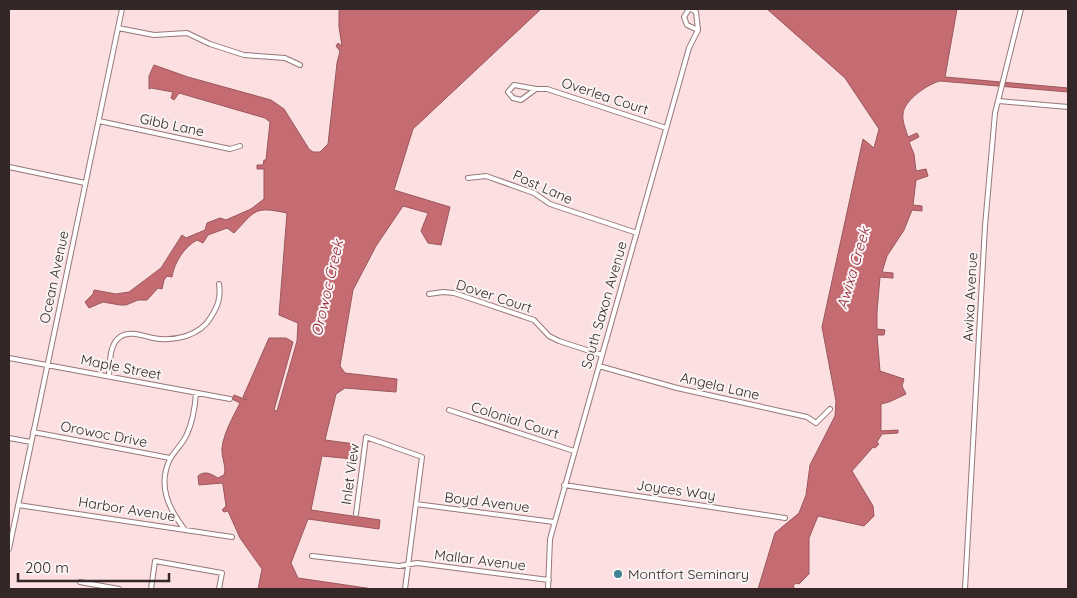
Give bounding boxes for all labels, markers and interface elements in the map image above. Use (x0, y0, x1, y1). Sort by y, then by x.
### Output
street label: Overlea Court (559, 73, 651, 119)
street label: Gibb Lane (138, 109, 206, 141)
street label: Post Lane (510, 166, 576, 208)
water label: Awixa Creek (832, 223, 874, 311)
street label: Ocean Avenue (35, 229, 73, 325)
water label: Orowoc Creek (307, 236, 348, 338)
street label: South Saxon Avenue (577, 239, 631, 371)
street label: Awixa Avenue (959, 252, 981, 342)
street label: Dover Court (454, 275, 534, 317)
street label: Maple Street (79, 350, 163, 384)
street label: Angela Lane (679, 368, 762, 404)
street label: Colonial Court (469, 397, 562, 443)
street label: Orowoc Drive (59, 417, 149, 451)
street label: Inlet View (337, 442, 363, 506)
street label: Joyces Way (635, 476, 717, 504)
street label: Boyd Avenue (443, 488, 531, 516)
street label: Harbor Avenue (77, 492, 177, 526)
street label: Mallar Avenue (433, 545, 527, 575)
scale bar (18, 550, 169, 582)
text: 200 m (25, 558, 69, 577)
place label: Montfort Seminary (628, 565, 749, 583)
marker: Montfort Seminary (612, 568, 624, 580)

